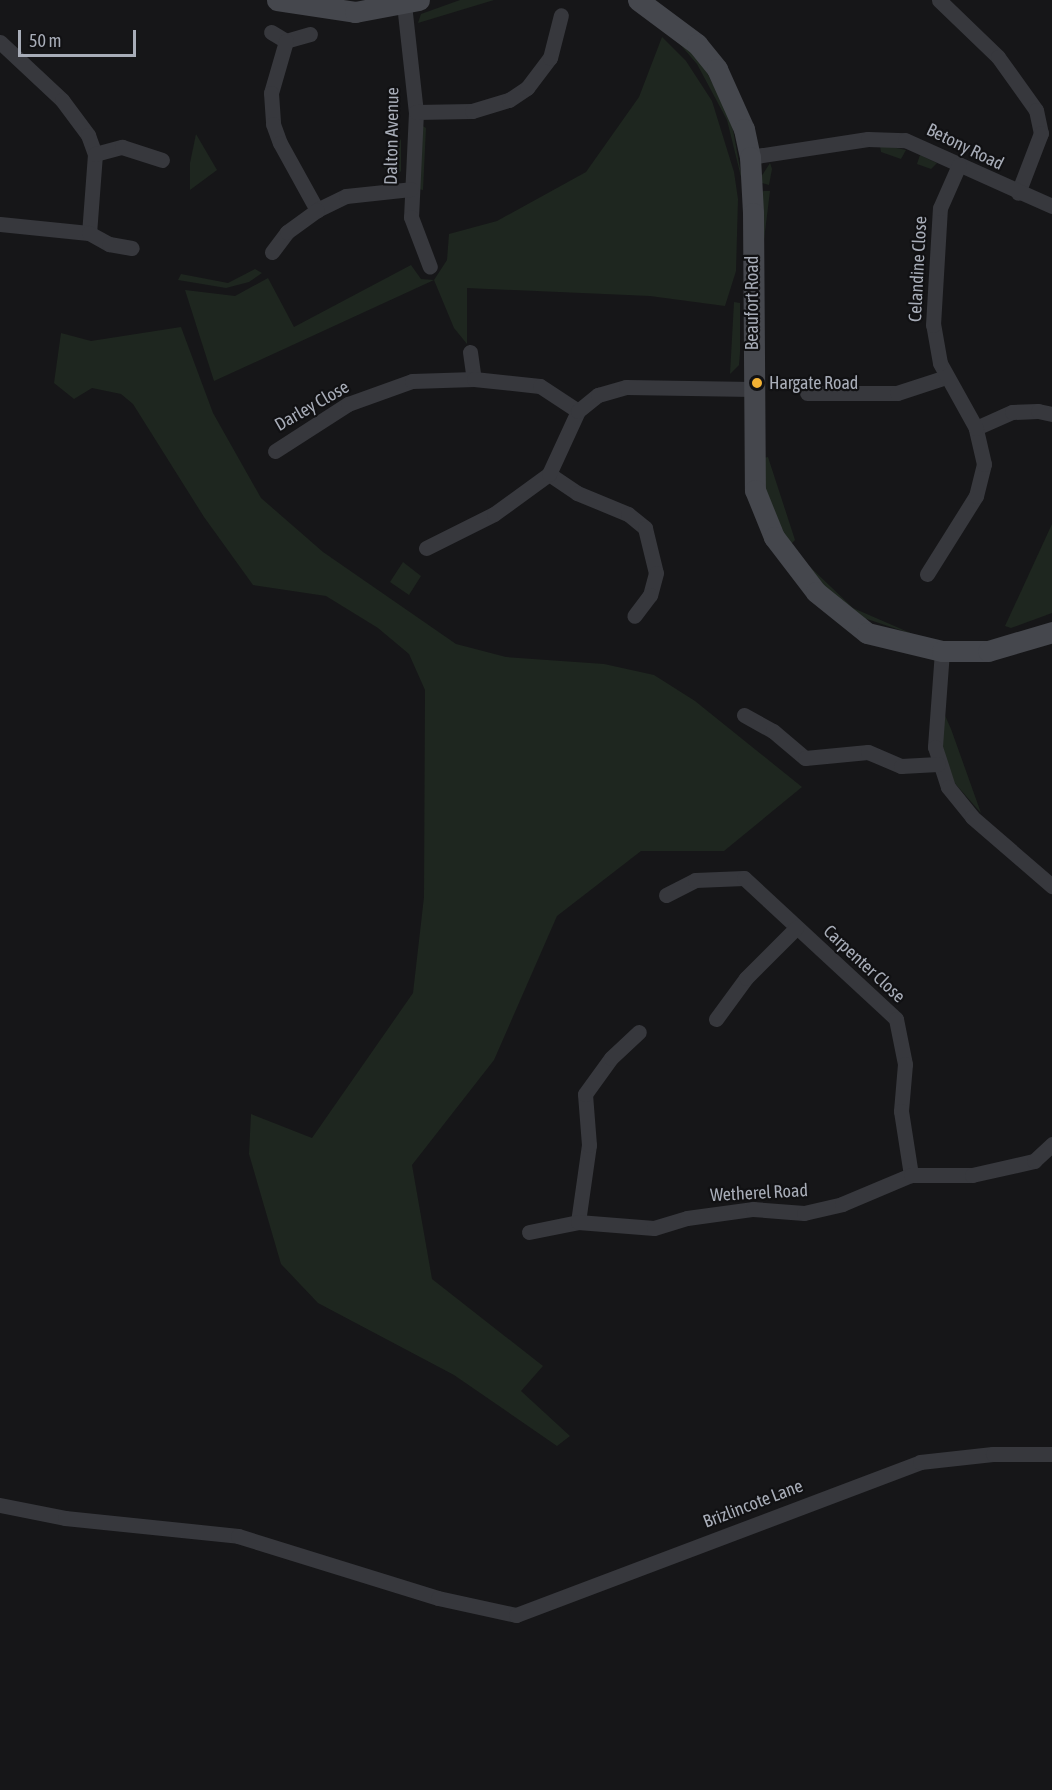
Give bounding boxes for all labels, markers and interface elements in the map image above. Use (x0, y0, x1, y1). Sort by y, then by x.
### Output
scale bar (21, 18, 140, 56)
text: 50 m (29, 30, 61, 51)
street label: Dalton Avenue (380, 87, 404, 185)
street label: Betony Road (923, 119, 1007, 175)
street label: Celandine Close (904, 216, 932, 322)
street label: Beaufort Road (741, 256, 763, 350)
place label: Hargate Road (769, 372, 858, 394)
street label: Darley Close (271, 376, 353, 436)
marker: Hargate Road (750, 376, 764, 390)
street label: Carpenter Close (819, 921, 909, 1007)
street label: Wetherel Road (710, 1180, 808, 1206)
street label: Brizlincote Lane (700, 1475, 806, 1533)

